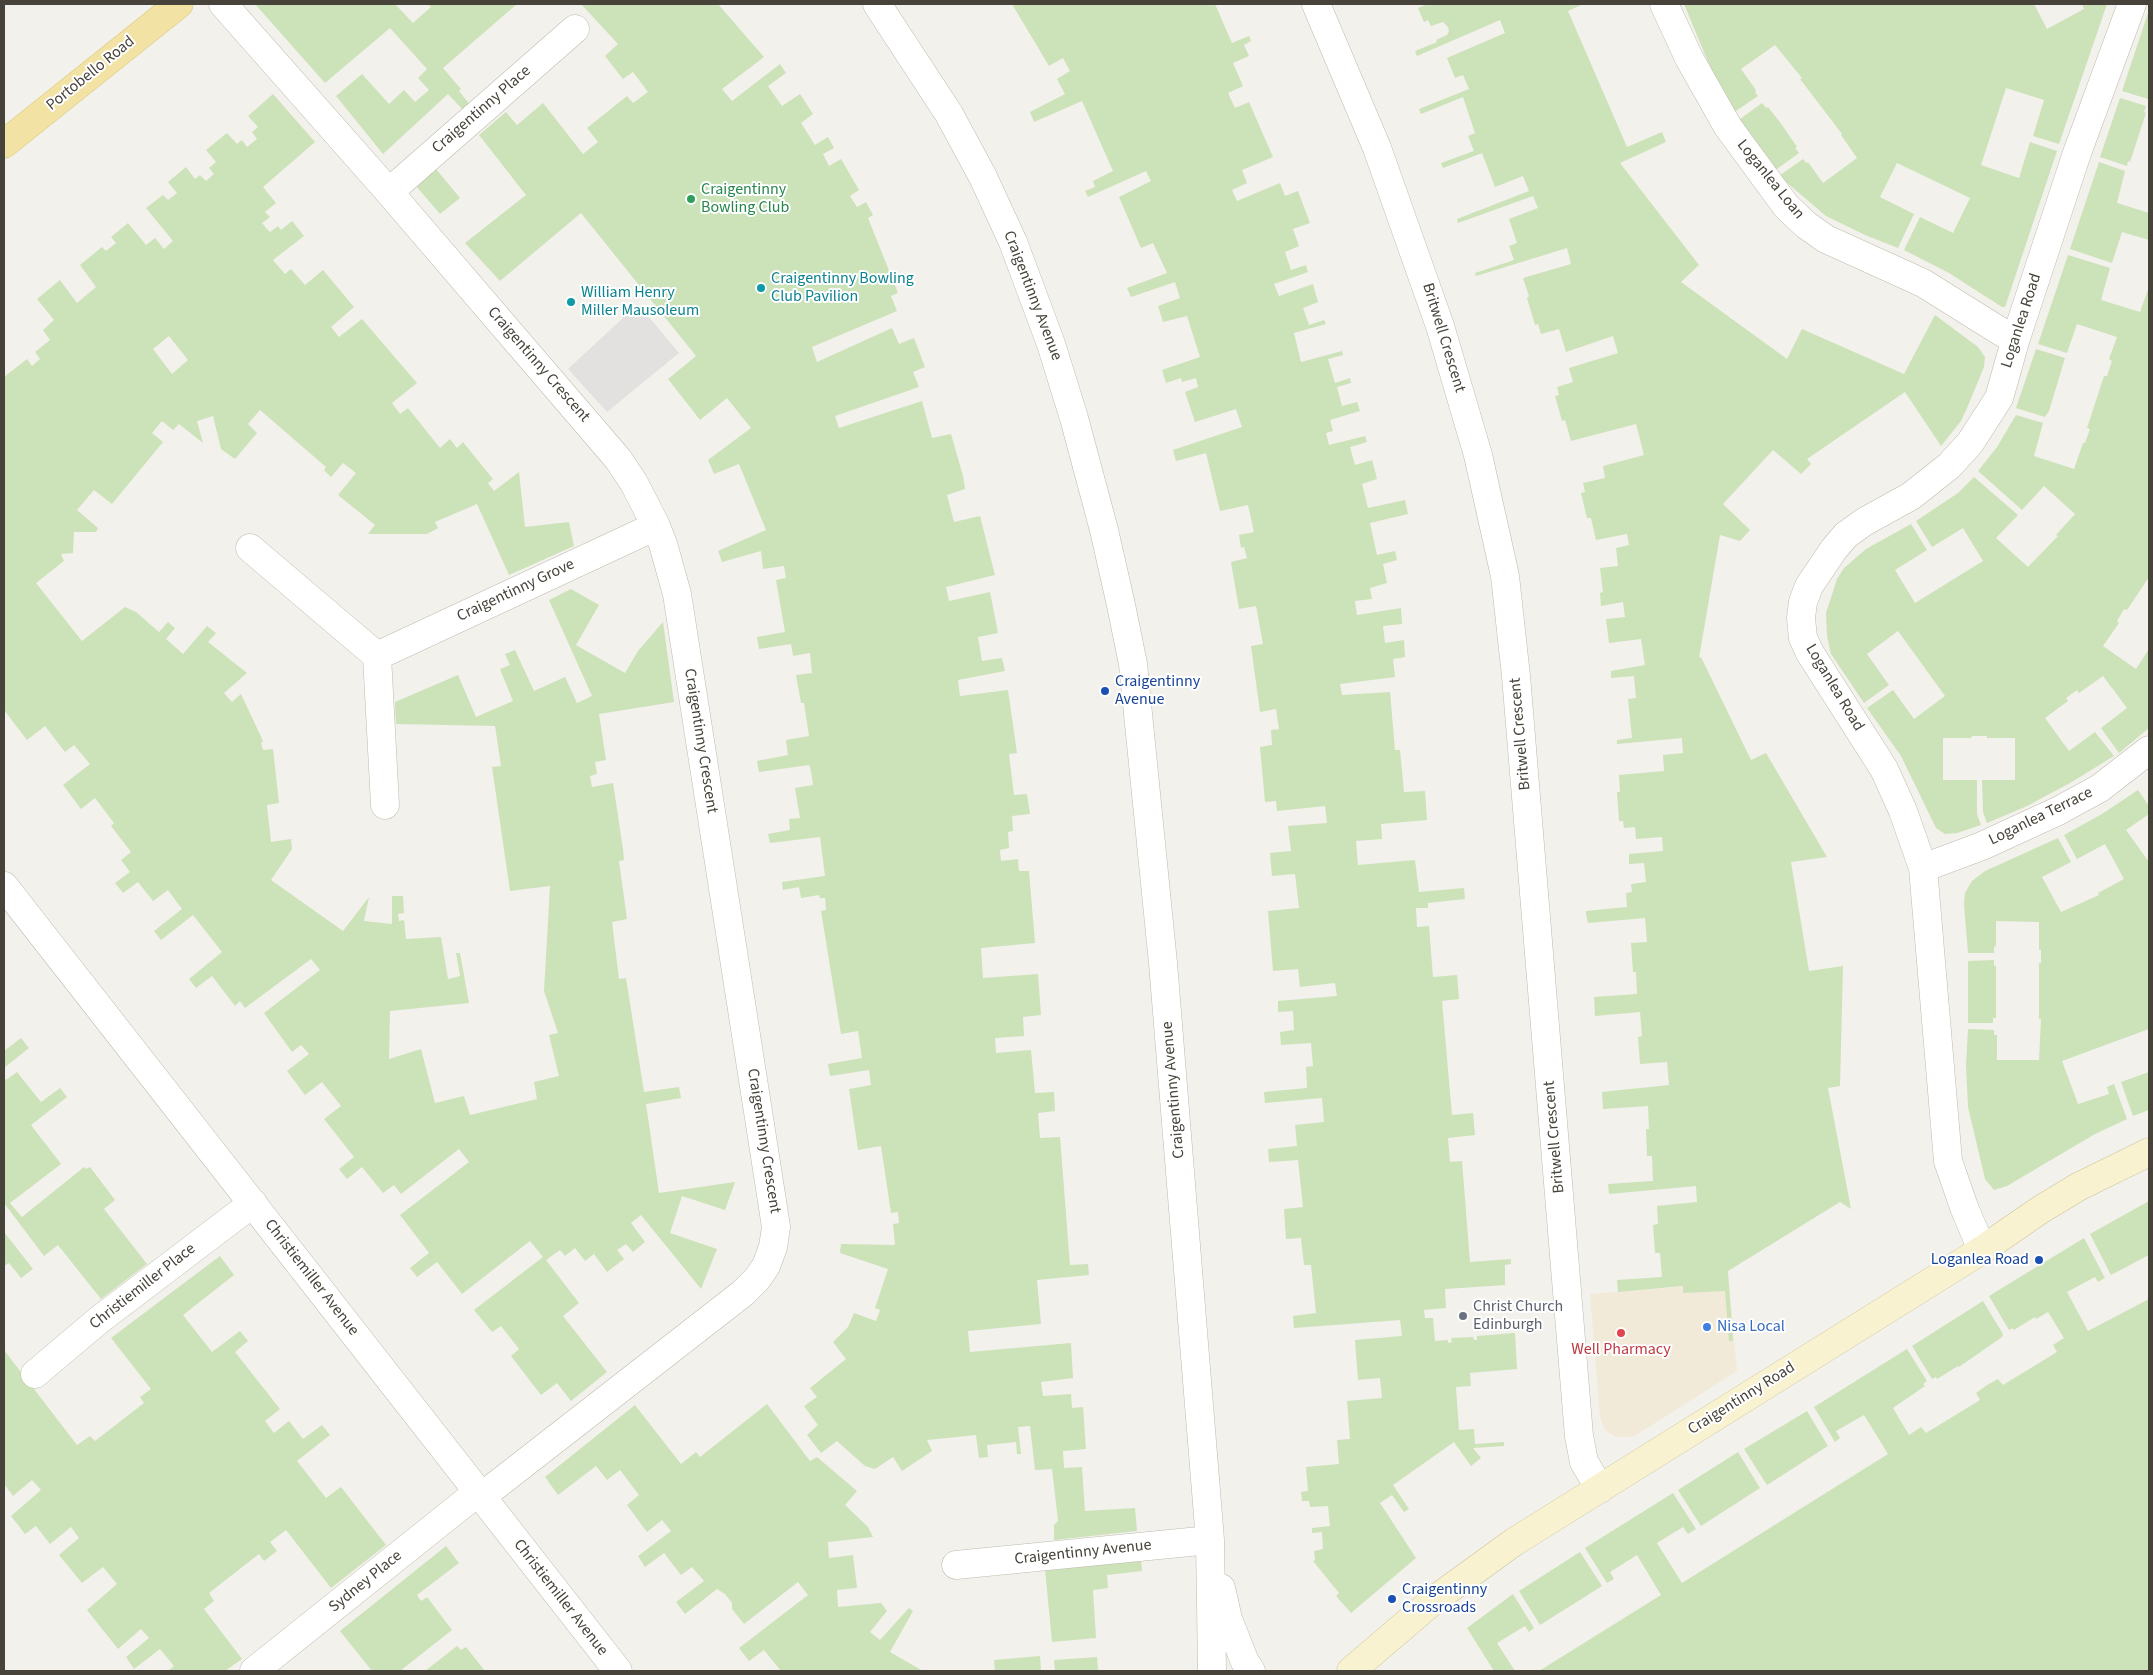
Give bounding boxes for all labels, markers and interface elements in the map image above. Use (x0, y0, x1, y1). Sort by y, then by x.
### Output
street label: Portobello Road (43, 33, 139, 115)
street label: Craigentinny Place (429, 62, 535, 158)
street label: Loganlea Loan (1732, 136, 1808, 224)
place label: Craigentinny Bowling Club (701, 180, 789, 218)
marker: Craigentinny Bowling Club (685, 193, 697, 205)
street label: Craigentinny Avenue (998, 228, 1066, 364)
place label: Craigentinny Bowling Club Pavilion (771, 269, 914, 307)
street label: Loganlea Road (1998, 271, 2046, 371)
street label: Britwell Crescent (1417, 281, 1469, 395)
marker: Craigentinny Bowling Club Pavilion (755, 282, 767, 294)
place label: William Henry Miller Mausoleum (581, 283, 699, 321)
marker: William Henry Miller Mausoleum (565, 296, 577, 308)
street label: Craigentinny Crescent (483, 303, 593, 427)
street label: Craigentinny Grove (454, 555, 578, 627)
street label: Loganlea Road (1800, 641, 1868, 735)
street label: Craigentinny Crescent (679, 667, 721, 815)
place label: Craigentinny Avenue (1115, 672, 1200, 710)
street label: Britwell Crescent (1507, 677, 1535, 791)
marker: Craigentinny Avenue (1099, 685, 1111, 697)
street label: Loganlea Terrace (1986, 784, 2096, 850)
street label: Craigentinny Avenue (1158, 1021, 1190, 1159)
street label: Craigentinny Crescent (742, 1067, 784, 1215)
street label: Britwell Crescent (1541, 1080, 1569, 1194)
street label: Christiemiller Avenue (260, 1216, 362, 1340)
street label: Christiemiller Place (86, 1240, 200, 1334)
place label: Loganlea Road (1931, 1250, 2029, 1270)
marker: Loganlea Road (2033, 1254, 2045, 1266)
place label: Christ Church Edinburgh (1473, 1297, 1563, 1335)
marker: Christ Church Edinburgh (1457, 1310, 1469, 1322)
place label: Nisa Local (1717, 1317, 1785, 1337)
marker: Nisa Local (1701, 1321, 1713, 1333)
marker: Well Pharmacy (1615, 1327, 1627, 1339)
place label: Well Pharmacy (1571, 1340, 1671, 1360)
street label: Craigentinny Road (1685, 1358, 1799, 1440)
street label: Christiemiller Avenue (509, 1536, 611, 1660)
street label: Craigentinny Avenue (1014, 1536, 1152, 1570)
street label: Sydney Place (326, 1547, 406, 1617)
place label: Craigentinny Crossroads (1402, 1580, 1487, 1618)
marker: Craigentinny Crossroads (1386, 1593, 1398, 1605)

